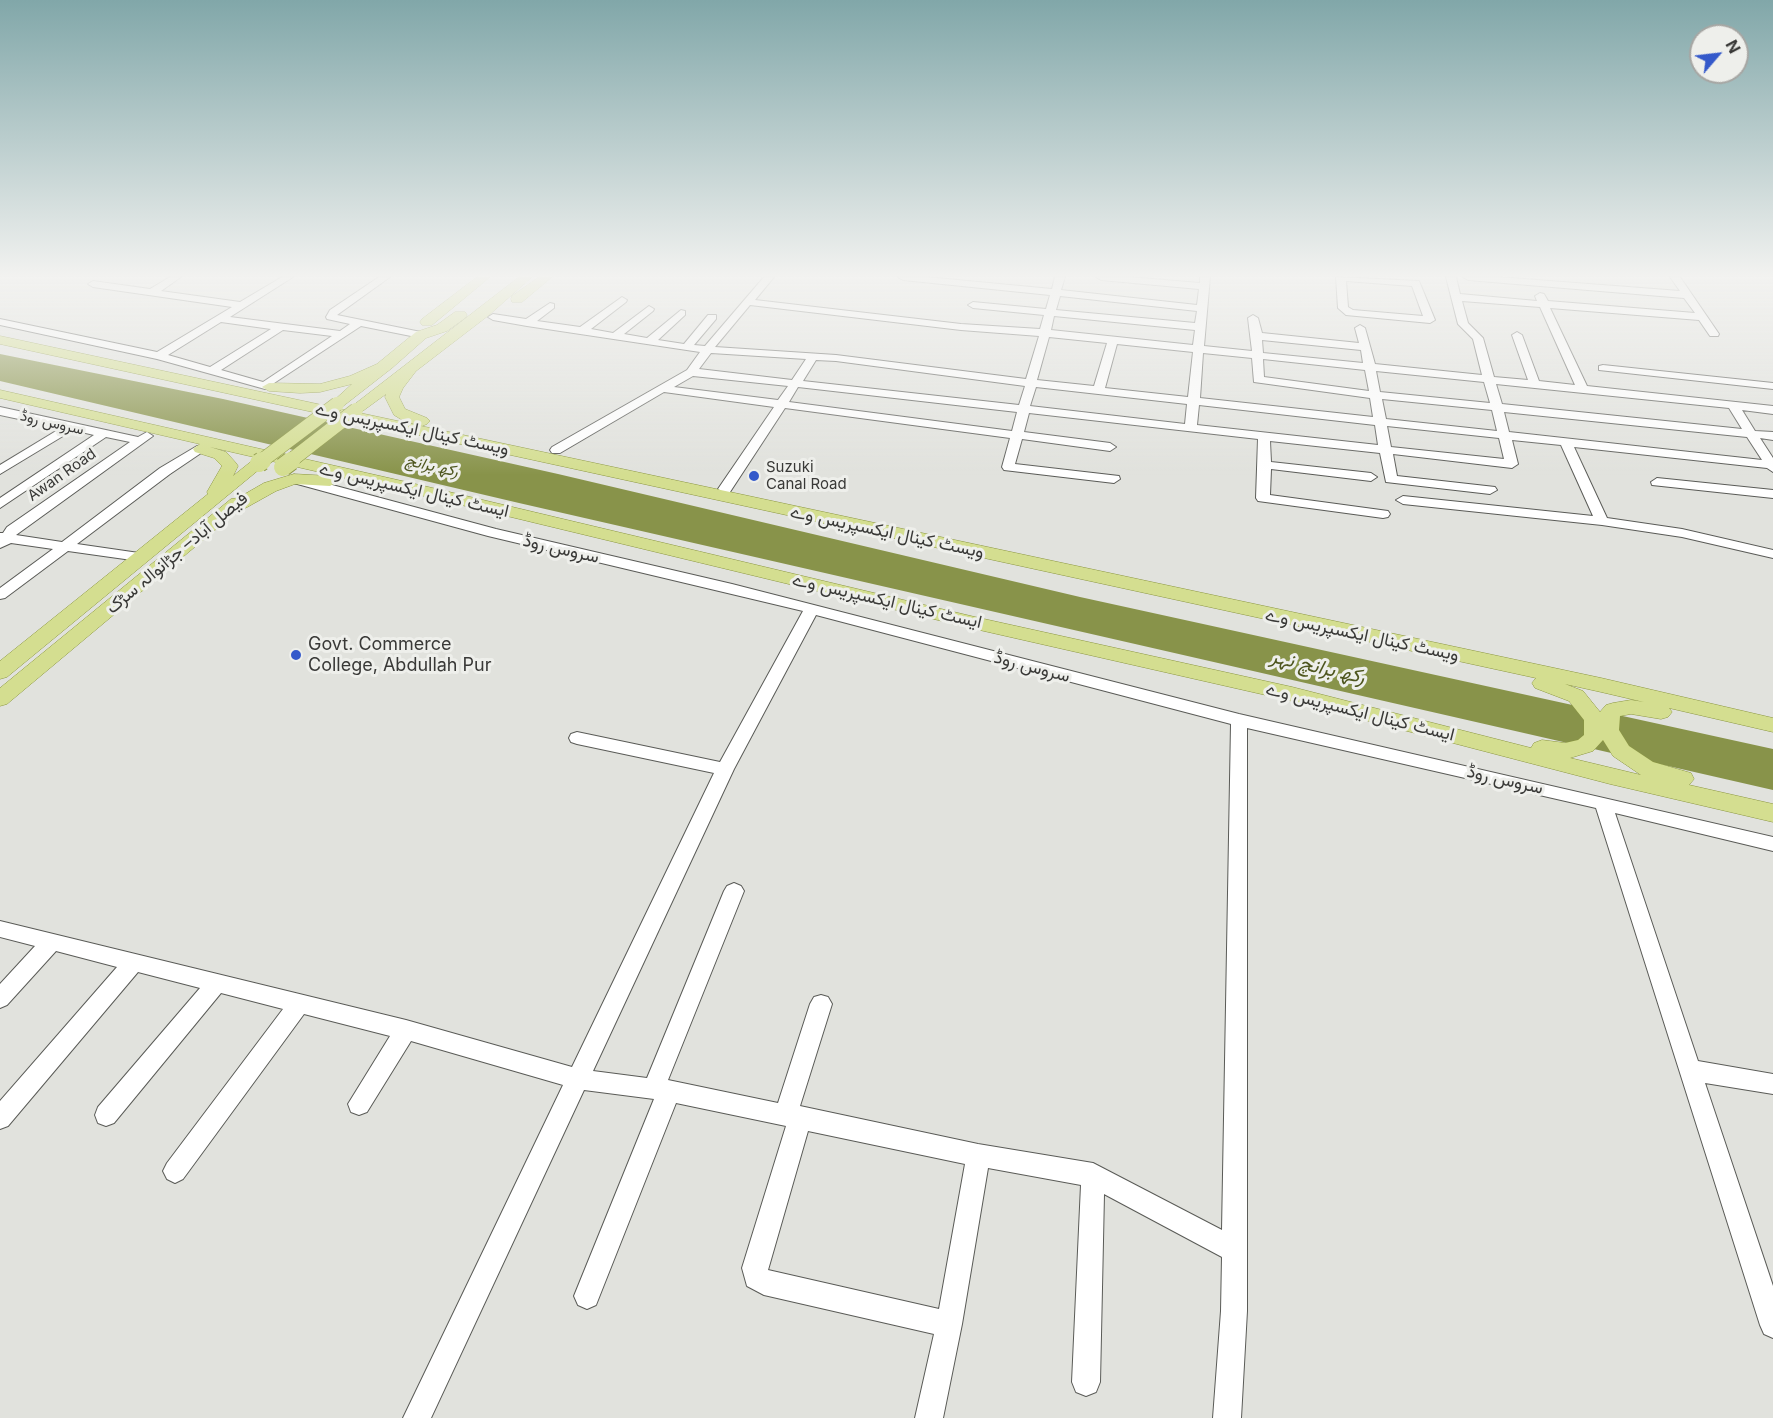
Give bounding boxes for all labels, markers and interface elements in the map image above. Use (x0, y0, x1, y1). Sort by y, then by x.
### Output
north arrow (1689, 24, 1749, 84)
text: N (1721, 36, 1745, 57)
street label: ویسٹ کینال ایکسپریس وے (313, 398, 511, 460)
street label: سروس روڈ (18, 407, 86, 439)
street label: Awan Road (24, 445, 100, 505)
water label: رکھ برانچ (404, 451, 460, 481)
street label: ایسٹ کینال ایکسپریس وے (317, 458, 511, 522)
place label: Suzuki Canal Road (766, 458, 847, 493)
marker: Suzuki Canal Road (747, 469, 761, 483)
street label: فیصل آباد– جڑانوالہ سڑک (102, 487, 252, 619)
street label: ویسٹ کینال ایکسپریس وے (788, 501, 986, 563)
street label: سروس روڈ (521, 530, 601, 568)
street label: ایسٹ کینال ایکسپریس وے (790, 569, 984, 633)
street label: ویسٹ کینال ایکسپریس وے (1263, 604, 1461, 666)
place label: Govt. Commerce College, Abdullah Pur (308, 634, 491, 676)
water label: رکھ برانچ نہر (1269, 645, 1367, 689)
street label: سروس روڈ (992, 647, 1072, 687)
marker: Govt. Commerce College, Abdullah Pur (289, 648, 303, 662)
street label: ایسٹ کینال ایکسپریس وے (1263, 678, 1457, 746)
street label: سروس روڈ (1465, 761, 1545, 799)

